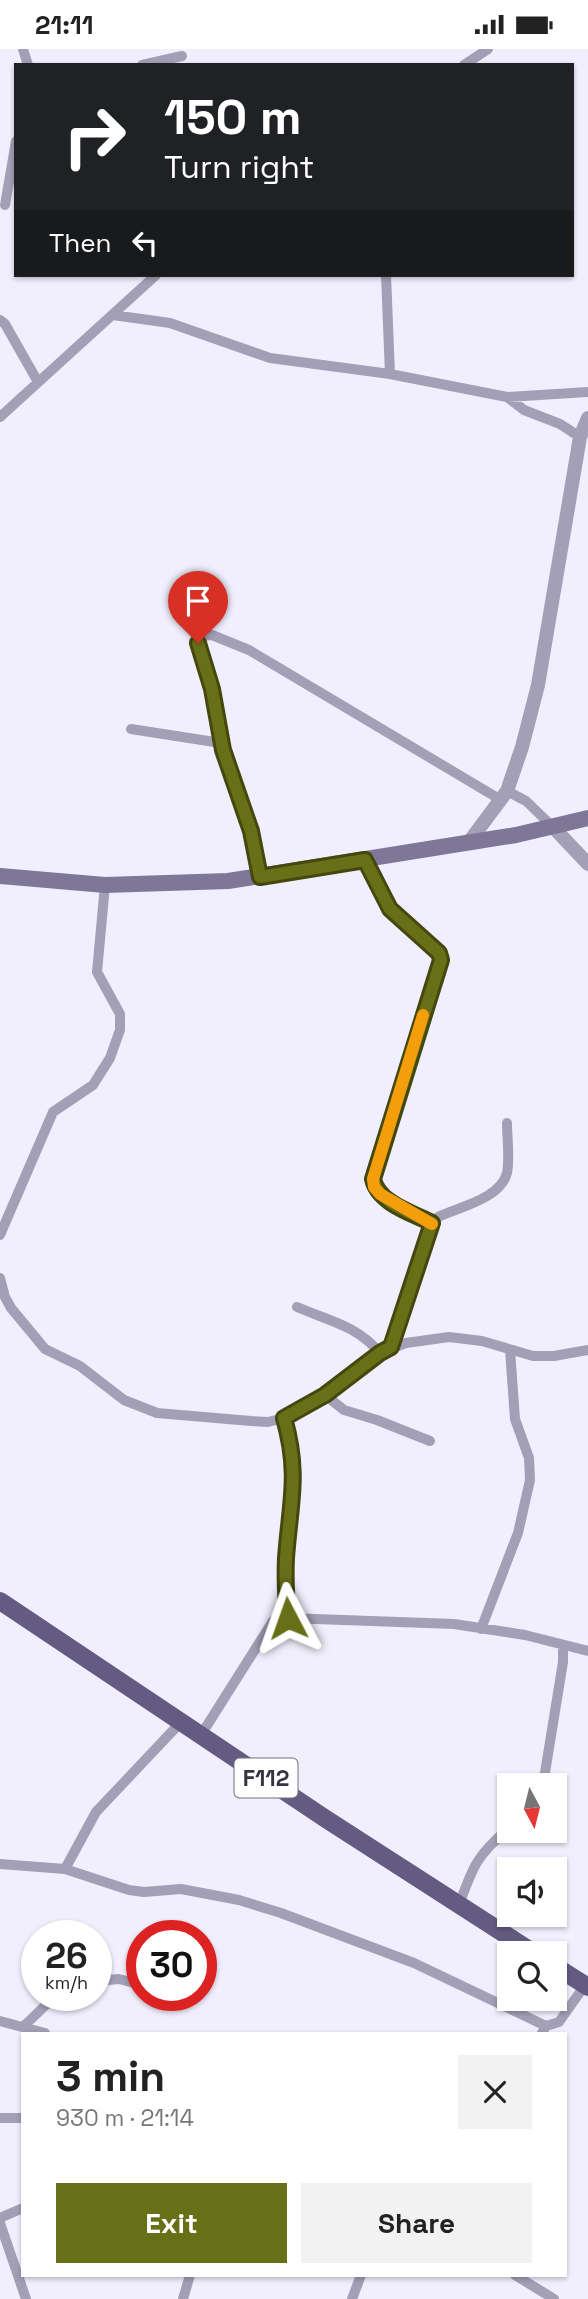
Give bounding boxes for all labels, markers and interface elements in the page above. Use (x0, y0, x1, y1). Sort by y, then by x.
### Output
text: 21:11 (35, 8, 93, 42)
text: 150 m (164, 86, 302, 148)
icon: right (49, 91, 140, 182)
text: Turn right (164, 147, 314, 187)
icon: left (126, 224, 164, 262)
text: Then (49, 226, 112, 260)
pin (168, 571, 228, 643)
icon: arrive (179, 582, 217, 620)
position arrow (251, 1581, 325, 1655)
road number: F112 (234, 1759, 298, 1797)
north arrow (497, 1773, 567, 1843)
map controls (497, 1773, 567, 2011)
button: sound (497, 1857, 567, 1927)
speed limit sign: 30 (126, 1920, 217, 2011)
text: 26 (45, 1934, 88, 1978)
button: search (497, 1941, 567, 2011)
text: km/h (45, 1971, 88, 1994)
text: 3 min (56, 2050, 165, 2103)
button: close (458, 2055, 532, 2129)
text: 930 m · 21:14 (56, 2103, 194, 2133)
button: Exit (56, 2183, 287, 2263)
button: Share (301, 2183, 532, 2263)

